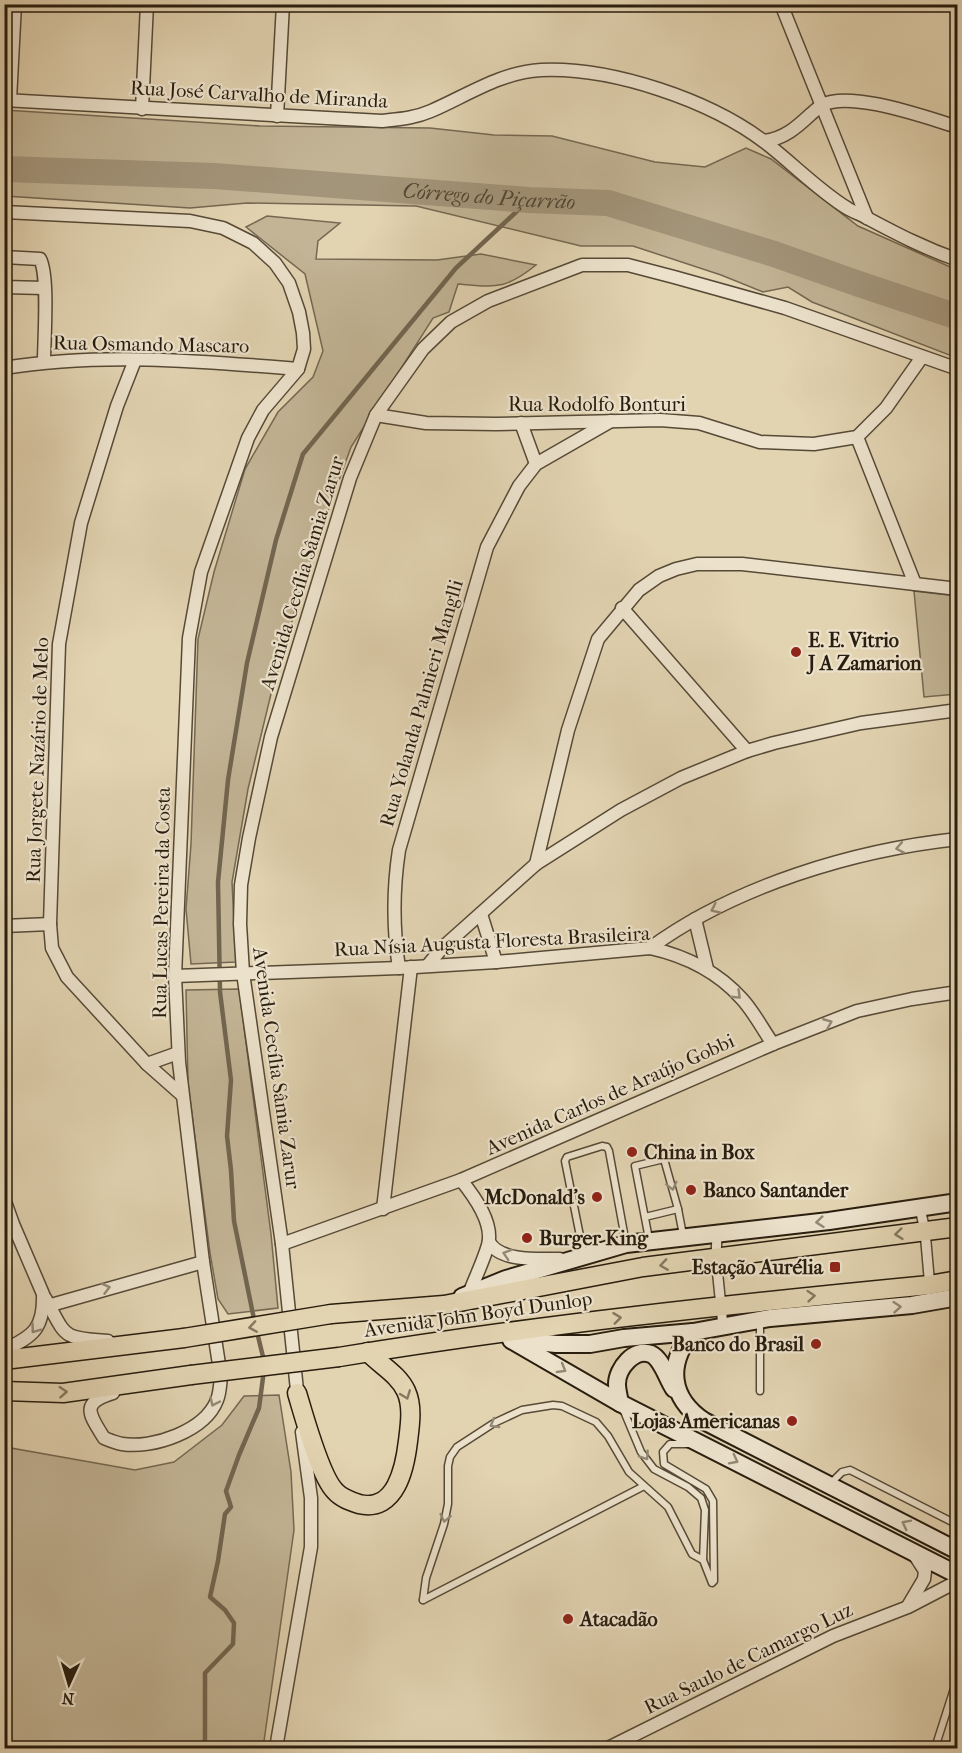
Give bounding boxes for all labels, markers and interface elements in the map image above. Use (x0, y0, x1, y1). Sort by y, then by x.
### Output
street label: Rua José Carvalho de Miranda (130, 76, 389, 113)
water label: Córrego do Piçarrão (402, 178, 576, 214)
street label: Rua Osmando Mascaro (53, 331, 249, 358)
street label: Rua Rodolfo Bonturi (508, 393, 686, 416)
street label: Avenida Cecília Sâmia Zarur (256, 453, 349, 694)
street label: Rua Yolanda Palmieri Manglli (375, 577, 468, 829)
place label: E. E. Vitrio J A Zamarion (806, 629, 922, 675)
street label: Rua Jorgete Nazário de Melo (22, 637, 53, 883)
marker: E. E. Vitrio J A Zamarion (789, 645, 803, 659)
street label: Rua Lucas Pereira da Costa (148, 786, 175, 1019)
one-way arrow (895, 841, 905, 854)
one-way arrow (711, 902, 722, 914)
street label: Rua Nísia Augusta Floresta Brasileira (333, 922, 651, 961)
street label: Avenida Cecília Sâmia Zarur (248, 945, 305, 1191)
one-way arrow (730, 988, 740, 999)
one-way arrow (821, 1018, 832, 1030)
street label: Avenida Carlos de Araújo Gobbi (481, 1029, 738, 1160)
place label: China in Box (644, 1141, 755, 1164)
marker: China in Box (625, 1145, 639, 1159)
place label: Banco Santander (703, 1179, 849, 1202)
one-way arrow (664, 1180, 677, 1190)
marker: Banco Santander (684, 1183, 698, 1197)
place label: McDonald's (483, 1186, 586, 1209)
marker: McDonald's (590, 1190, 604, 1204)
one-way arrow (816, 1216, 825, 1228)
place label: Burger King (539, 1227, 649, 1250)
one-way arrow (895, 1227, 904, 1240)
marker: Burger King (520, 1231, 534, 1245)
one-way arrow (503, 1248, 513, 1261)
place label: Estação Aurélia (692, 1256, 824, 1280)
one-way arrow (660, 1258, 669, 1270)
marker: Estação Aurélia (828, 1260, 842, 1274)
one-way arrow (100, 1283, 110, 1296)
street label: Avenida John Boyd Dunlop (361, 1287, 594, 1342)
one-way arrow (806, 1290, 815, 1303)
one-way arrow (893, 1301, 902, 1314)
one-way arrow (612, 1312, 621, 1325)
one-way arrow (248, 1320, 258, 1333)
one-way arrow (31, 1323, 42, 1334)
place label: Banco do Brasil (672, 1333, 804, 1356)
marker: Banco do Brasil (809, 1337, 823, 1351)
one-way arrow (556, 1362, 566, 1373)
one-way arrow (58, 1385, 67, 1398)
one-way arrow (399, 1388, 411, 1399)
one-way arrow (209, 1396, 221, 1407)
place label: Lojas Americanas (632, 1410, 781, 1433)
marker: Lojas Americanas (785, 1414, 799, 1428)
one-way arrow (490, 1417, 500, 1429)
one-way arrow (638, 1449, 649, 1460)
one-way arrow (728, 1453, 739, 1464)
one-way arrow (439, 1513, 452, 1523)
one-way arrow (901, 1520, 912, 1531)
street label: Rua Saulo de Camargo Luz (640, 1598, 856, 1719)
place label: Atacadão (578, 1608, 658, 1631)
marker: Atacadão (561, 1612, 575, 1626)
north arrow (39, 1654, 99, 1714)
text: N (60, 1689, 75, 1708)

